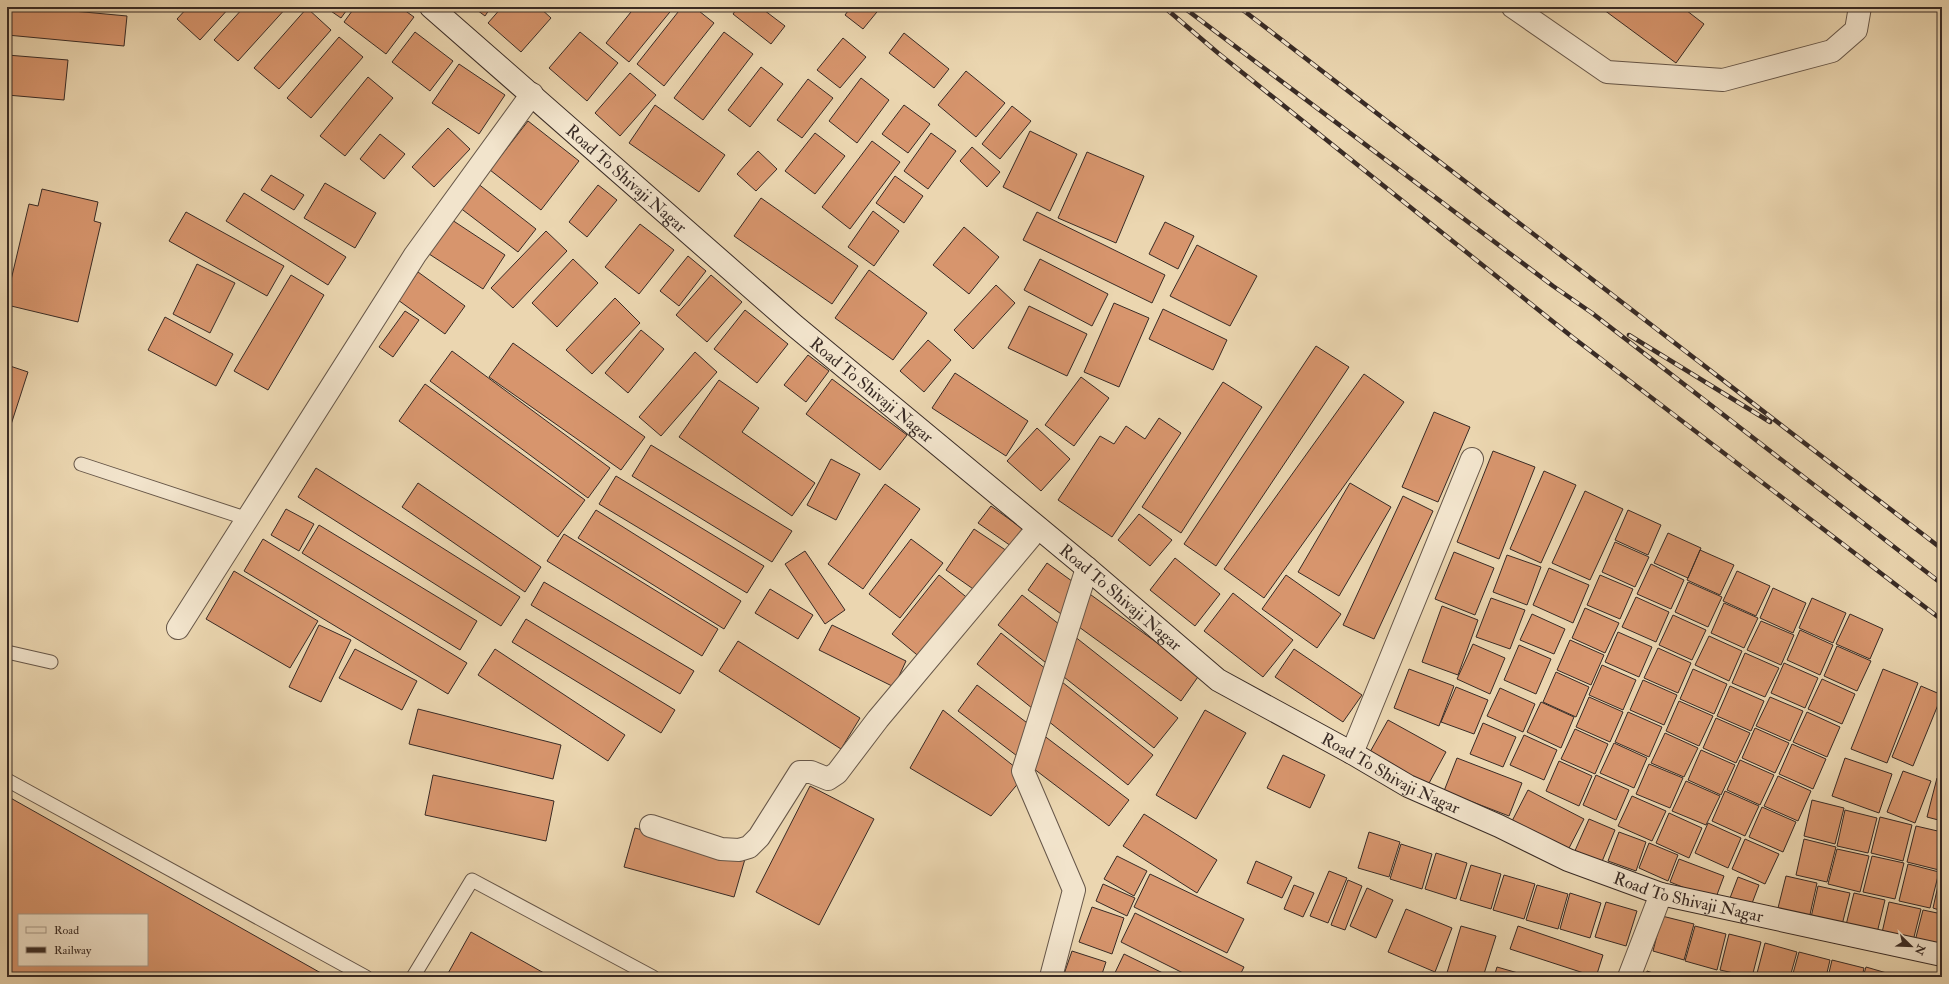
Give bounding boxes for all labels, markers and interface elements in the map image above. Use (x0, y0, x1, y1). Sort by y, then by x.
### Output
street label: Road To Shivaji Nagar (562, 120, 692, 237)
street label: Road To Shivaji Nagar (806, 333, 939, 447)
street label: Road To Shivaji Nagar (1055, 539, 1187, 656)
street label: Road To Shivaji Nagar (1318, 728, 1464, 818)
street label: Road To Shivaji Nagar (1611, 867, 1766, 927)
legend (18, 914, 148, 966)
text: Road (54, 923, 79, 938)
north arrow (1891, 926, 1931, 966)
text: N (1911, 942, 1928, 958)
text: Railway (54, 943, 92, 958)

